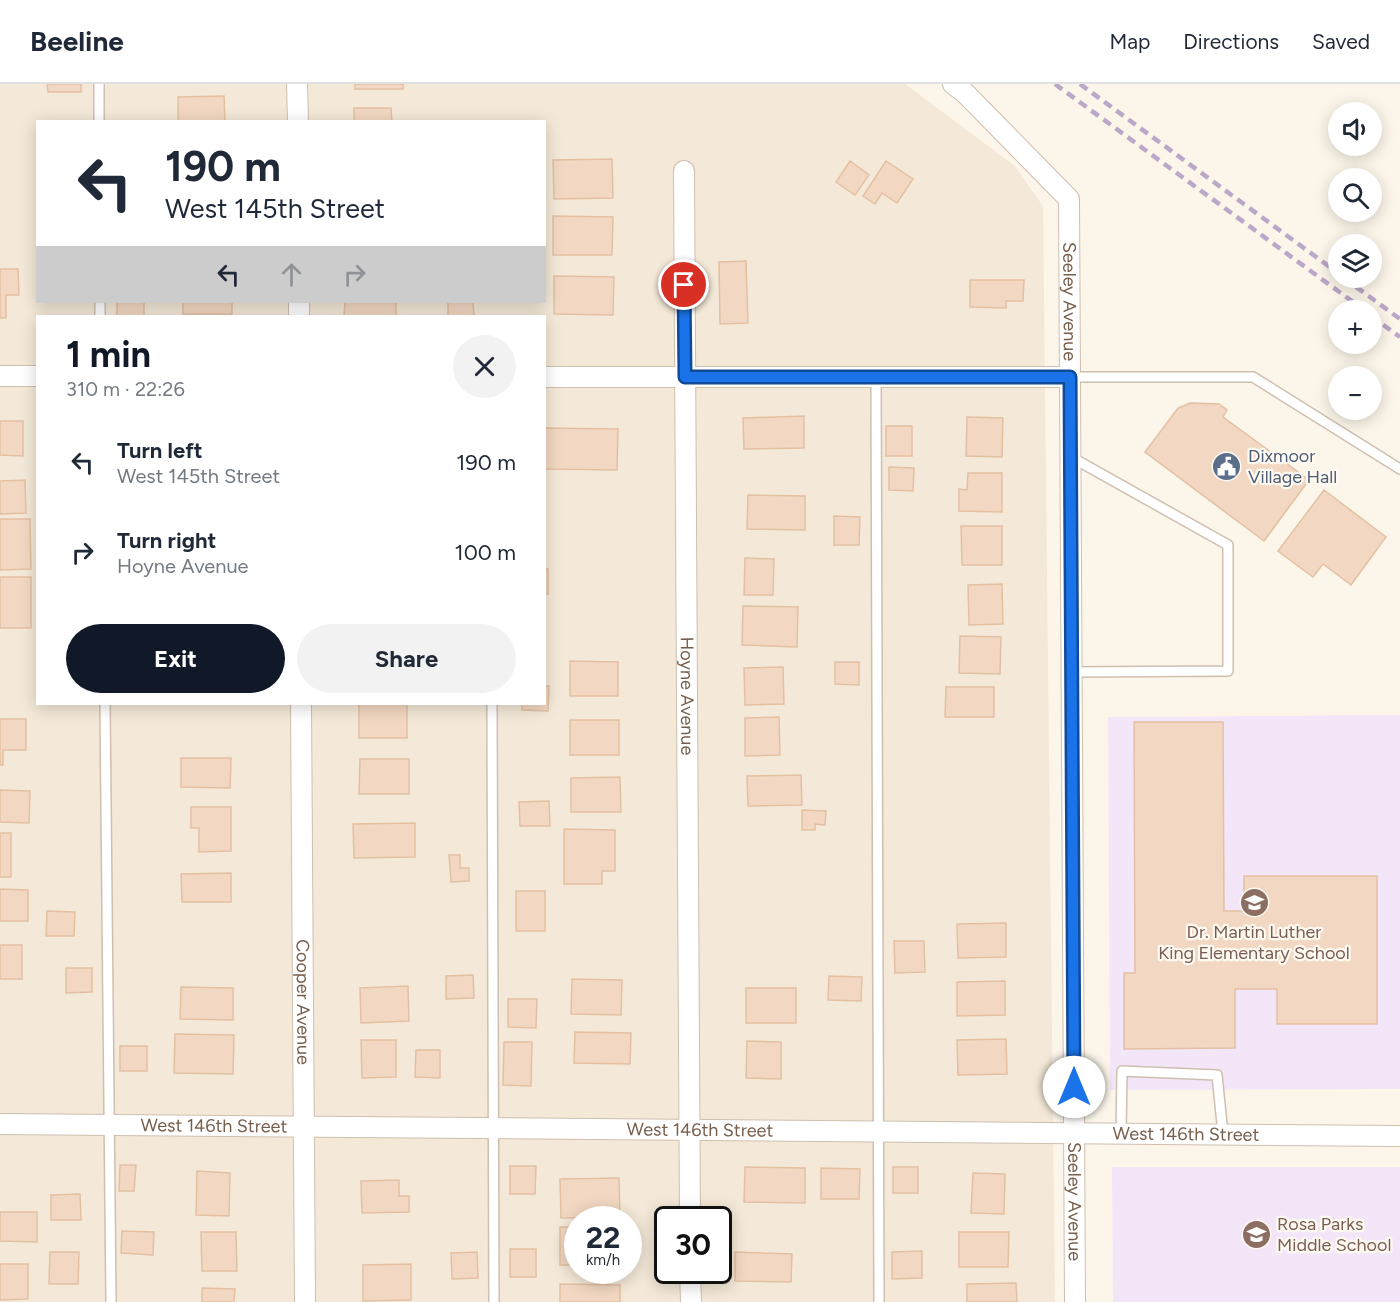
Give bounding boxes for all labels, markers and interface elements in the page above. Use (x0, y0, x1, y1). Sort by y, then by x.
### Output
text: Beeline (30, 24, 124, 58)
text: Map (1109, 29, 1150, 54)
text: Directions (1183, 29, 1279, 54)
text: Saved (1312, 29, 1370, 54)
map controls (1328, 102, 1382, 420)
button: sound (1328, 102, 1382, 156)
text: 190 m (165, 141, 281, 192)
icon: left (66, 144, 144, 222)
button: search (1328, 168, 1382, 222)
text: West 145th Street (165, 192, 385, 225)
button: layers (1328, 234, 1382, 288)
street label: Seeley Avenue (1058, 242, 1081, 361)
icon: left (212, 258, 245, 291)
icon: ahead (275, 258, 308, 291)
icon: right (338, 258, 371, 291)
pin (658, 259, 709, 310)
icon: arrive (667, 268, 700, 301)
button: + (1328, 300, 1382, 354)
text: 1 min (66, 333, 151, 376)
button: close (453, 335, 516, 398)
button: − (1328, 366, 1382, 420)
text: 310 m · 22:26 (66, 377, 185, 401)
text: Turn left (117, 437, 203, 464)
place label: Dixmoor Village Hall (1248, 445, 1337, 488)
icon: left (66, 446, 99, 479)
text: 190 m (456, 449, 516, 476)
public building icon: Dixmoor Village Hall (1211, 450, 1243, 482)
text: West 145th Street (117, 464, 280, 488)
text: Turn right (117, 527, 216, 554)
icon: right (66, 536, 99, 569)
text: 100 m (455, 539, 516, 566)
text: Hoyne Avenue (117, 554, 249, 578)
button: Exit (66, 624, 285, 693)
button: Share (297, 624, 516, 693)
street label: Hoyne Avenue (676, 637, 698, 755)
school or university icon: Dr. Martin Luther King Elementary School (1238, 887, 1270, 919)
place label: Dr. Martin Luther King Elementary School (1158, 921, 1350, 964)
street label: Cooper Avenue (292, 939, 314, 1065)
position arrow (1042, 1055, 1106, 1119)
street label: West 146th Street (141, 1114, 288, 1137)
street label: West 146th Street (627, 1118, 774, 1142)
street label: West 146th Street (1113, 1123, 1260, 1146)
street label: Seeley Avenue (1063, 1142, 1086, 1261)
speed limit sign: 30 (654, 1206, 732, 1284)
place label: Rosa Parks Middle School (1277, 1213, 1391, 1256)
school or university icon: Rosa Parks Middle School (1240, 1218, 1272, 1250)
text: 22 (586, 1219, 620, 1256)
text: km/h (586, 1251, 620, 1269)

